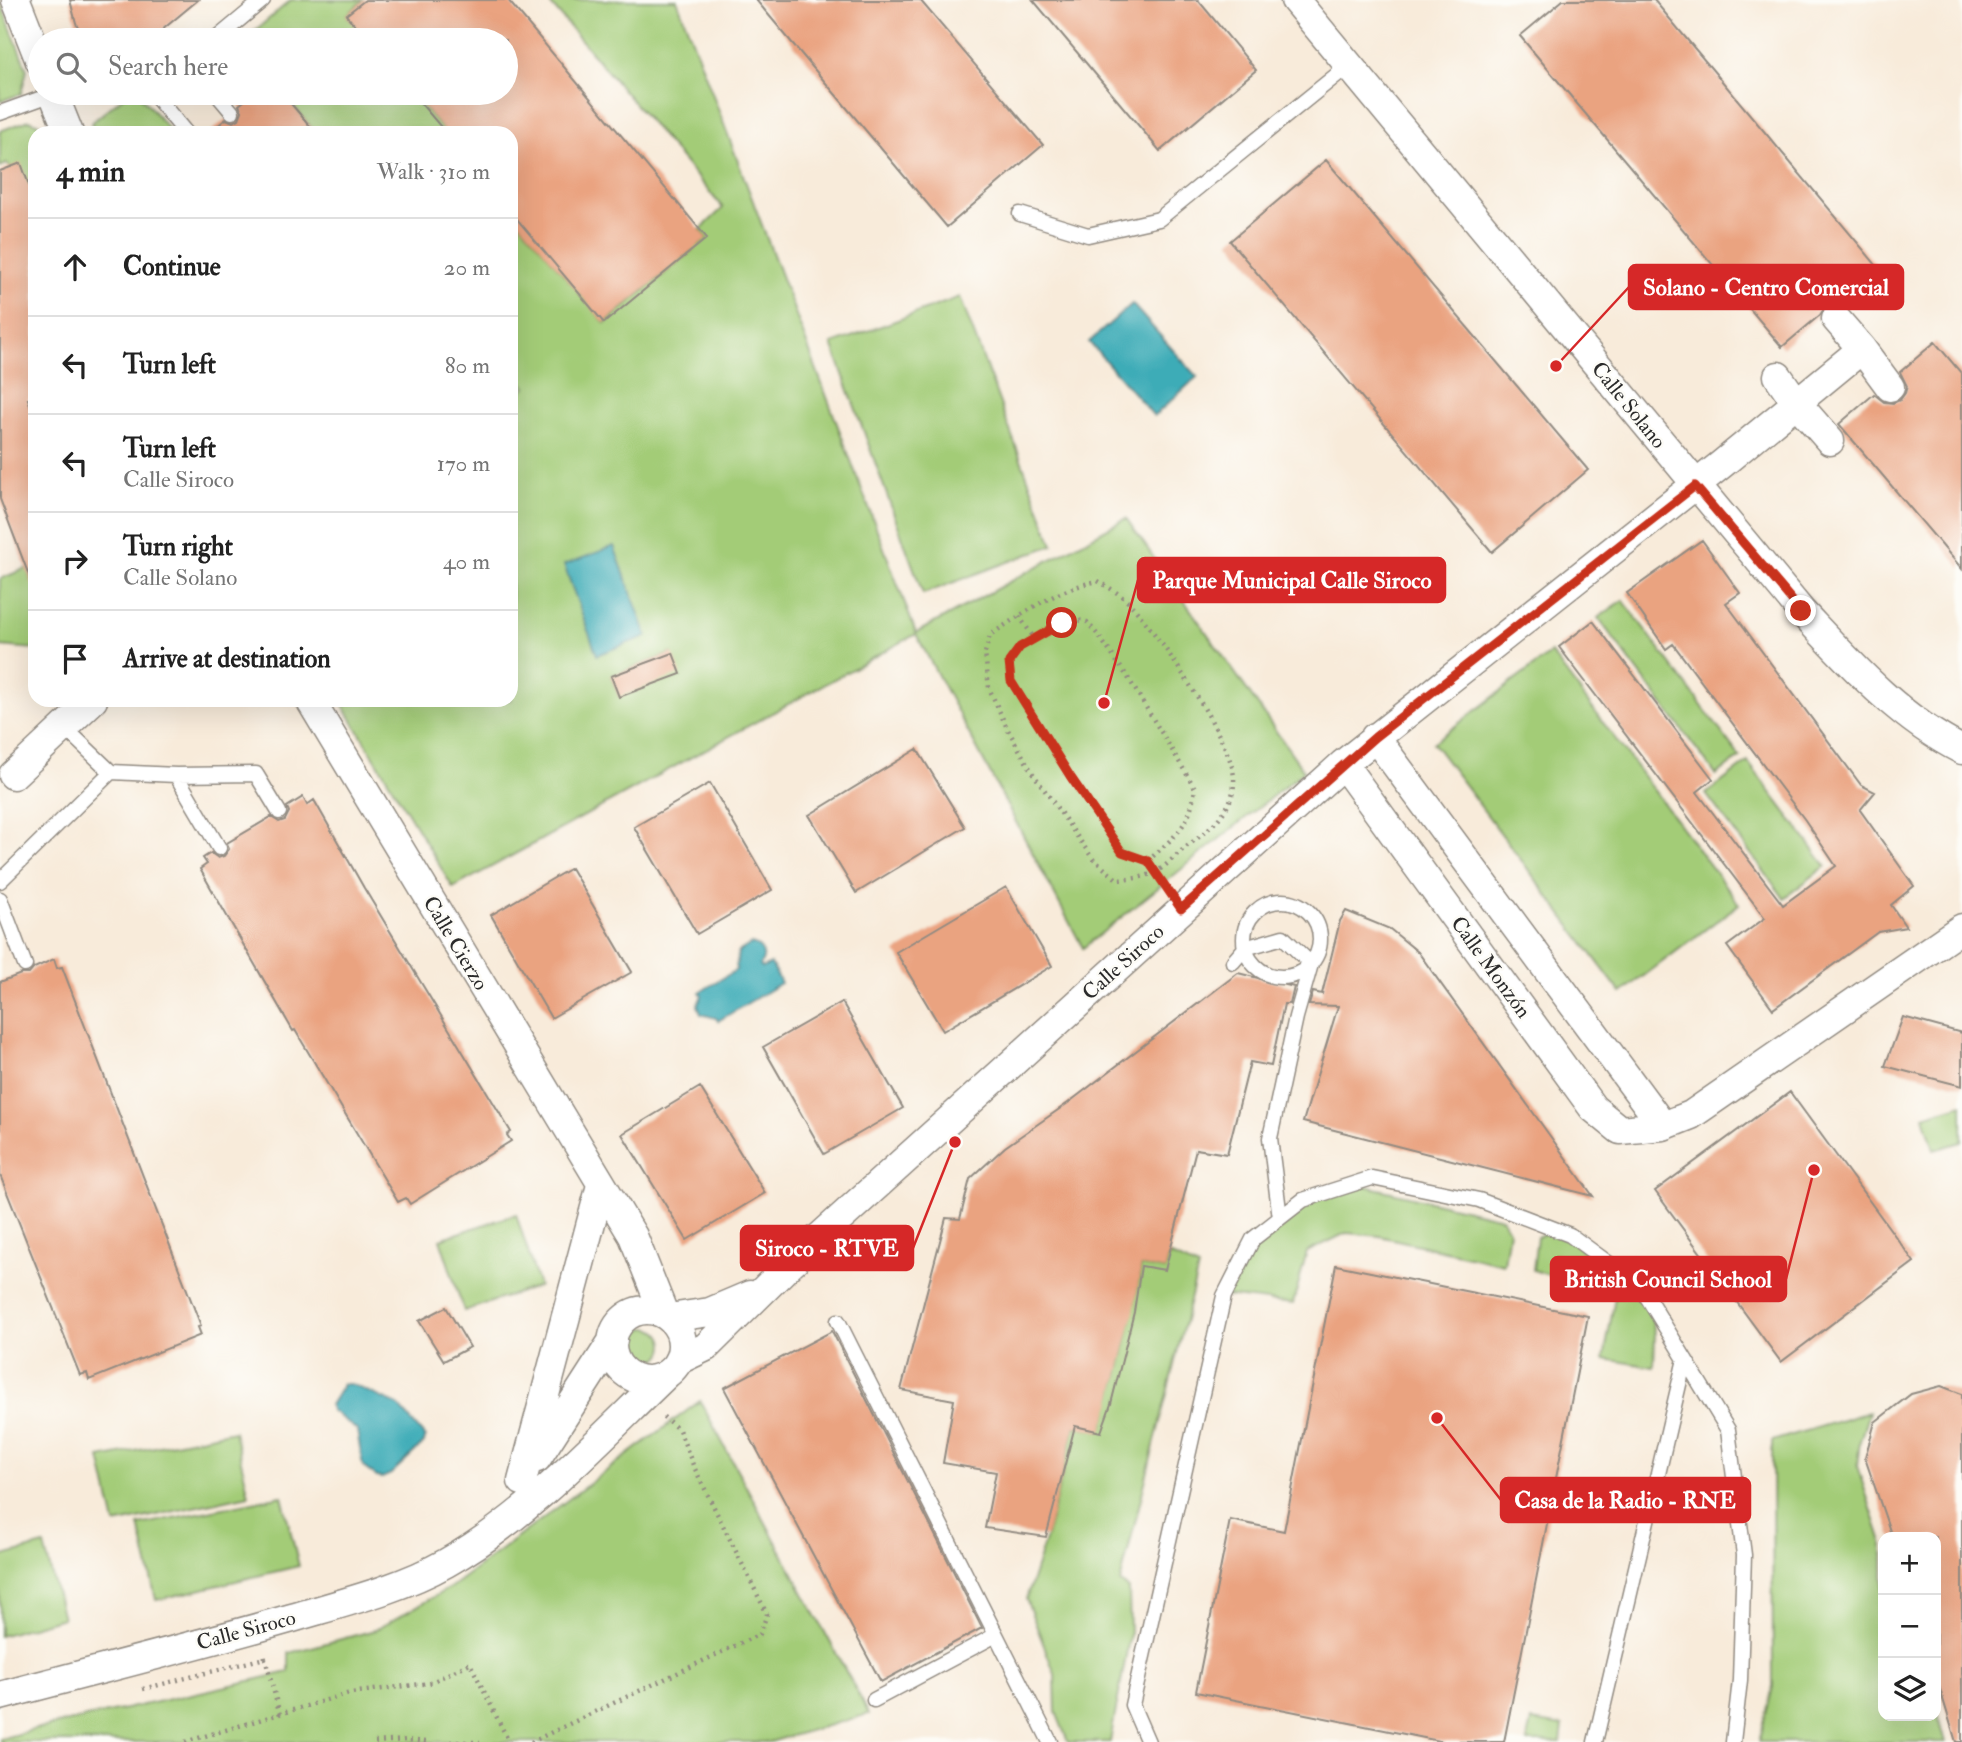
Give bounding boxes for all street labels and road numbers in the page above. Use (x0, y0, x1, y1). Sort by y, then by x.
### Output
street label: Calle Solano (1585, 356, 1672, 454)
street label: Calle Cierzo (417, 891, 494, 995)
street label: Calle Monzón (1444, 911, 1537, 1024)
street label: Calle Siroco (1077, 918, 1170, 1006)
street label: Calle Siroco (194, 1604, 299, 1657)

